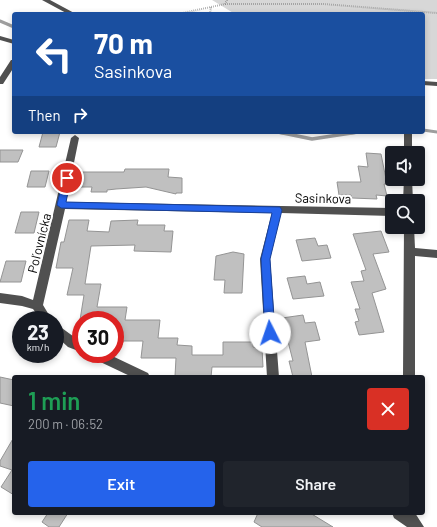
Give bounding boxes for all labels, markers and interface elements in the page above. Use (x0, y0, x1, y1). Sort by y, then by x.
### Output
text: 70 m (94, 26, 153, 60)
icon: left (28, 28, 80, 80)
text: Sasinkova (94, 60, 172, 82)
icon: right (69, 104, 91, 126)
text: Then (28, 106, 61, 124)
map controls (385, 146, 425, 234)
button: sound (385, 146, 425, 186)
pin (50, 161, 84, 195)
icon: arrive (56, 167, 78, 189)
street label: Sasinkova (295, 190, 351, 206)
button: search (385, 194, 425, 234)
street label: Poľovnícka (24, 211, 54, 275)
speed limit sign: 30 (72, 311, 124, 363)
position arrow (249, 312, 291, 354)
text: 23 (27, 320, 49, 344)
text: km/h (27, 341, 49, 353)
text: 1 min (28, 386, 80, 415)
button: close (367, 388, 409, 430)
text: 200 m · 06:52 (28, 416, 103, 432)
button: Exit (28, 461, 215, 507)
button: Share (223, 461, 409, 507)

